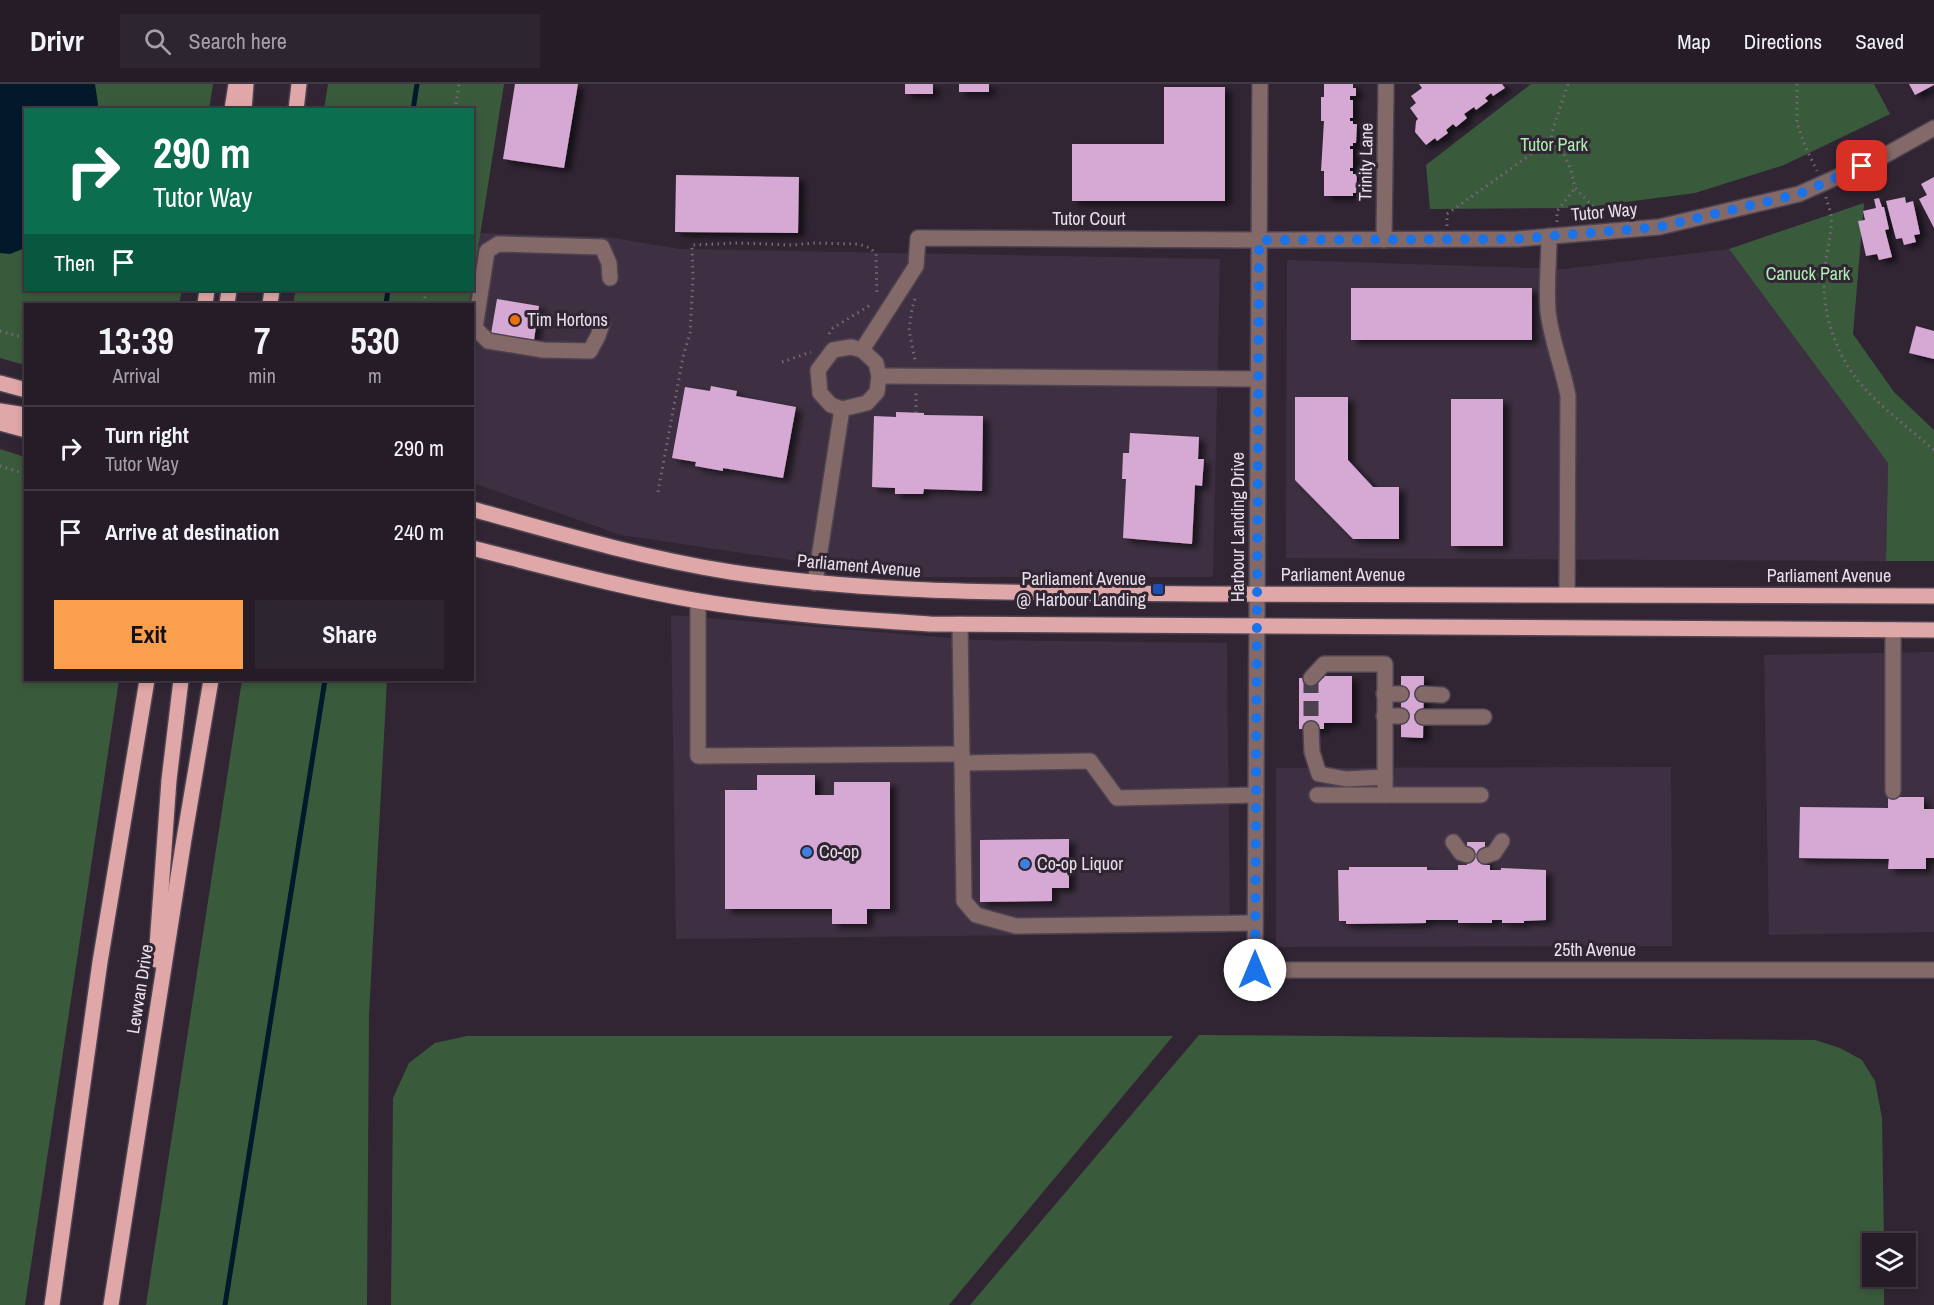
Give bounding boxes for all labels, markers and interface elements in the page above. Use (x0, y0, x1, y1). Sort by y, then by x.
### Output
search box (120, 14, 540, 68)
text: Drivr (30, 22, 84, 60)
icon: search (141, 25, 174, 58)
text: Search here (189, 26, 287, 56)
text: Map (1677, 27, 1711, 56)
text: Directions (1744, 27, 1822, 56)
text: Saved (1855, 27, 1904, 56)
street label: Trinity Lane (1352, 123, 1379, 201)
text: 290 m (153, 125, 251, 181)
icon: right (54, 132, 132, 210)
park label: Tutor Park (1520, 132, 1588, 157)
pin (1836, 140, 1887, 191)
icon: arrive (1845, 149, 1878, 182)
text: Tutor Way (153, 179, 252, 215)
street label: Tutor Way (1570, 196, 1639, 227)
street label: Tutor Court (1052, 206, 1126, 231)
icon: arrive (107, 246, 140, 279)
text: Then (54, 248, 95, 278)
park label: Canuck Park (1766, 261, 1851, 286)
place label: Tim Hortons (527, 307, 608, 332)
marker: Tim Hortons (508, 313, 522, 327)
text: 13:39 (98, 317, 174, 365)
text: 7 (254, 317, 270, 365)
text: 530 (350, 317, 400, 365)
text: Arrival (113, 362, 160, 389)
text: min (248, 362, 276, 389)
text: m (368, 362, 382, 389)
text: Turn right (105, 420, 189, 450)
icon: right (54, 432, 87, 465)
text: 290 m (394, 433, 444, 463)
text: Tutor Way (105, 450, 179, 477)
street label: Harbour Landing Drive (1225, 452, 1250, 602)
icon: arrive (54, 516, 87, 549)
text: Arrive at destination (105, 517, 279, 547)
text: 240 m (394, 517, 444, 547)
street label: Parliament Avenue (796, 548, 922, 583)
street label: Parliament Avenue (1281, 562, 1405, 587)
street label: Parliament Avenue (1767, 563, 1891, 588)
place label: Parliament Avenue @ Harbour Landing (1016, 566, 1147, 612)
marker: Parliament Avenue @ Harbour Landing (1151, 582, 1165, 596)
button: Exit (54, 600, 243, 669)
button: Share (255, 600, 444, 669)
place label: Co-op (819, 839, 859, 864)
marker: Co-op (800, 845, 814, 859)
place label: Co-op Liquor (1037, 851, 1123, 876)
marker: Co-op Liquor (1018, 857, 1032, 871)
street label: 25th Avenue (1554, 937, 1636, 962)
position arrow (1223, 938, 1287, 1002)
street label: Lewvan Drive (120, 942, 159, 1035)
map controls (1862, 1233, 1916, 1287)
button: layers (1862, 1233, 1916, 1287)

